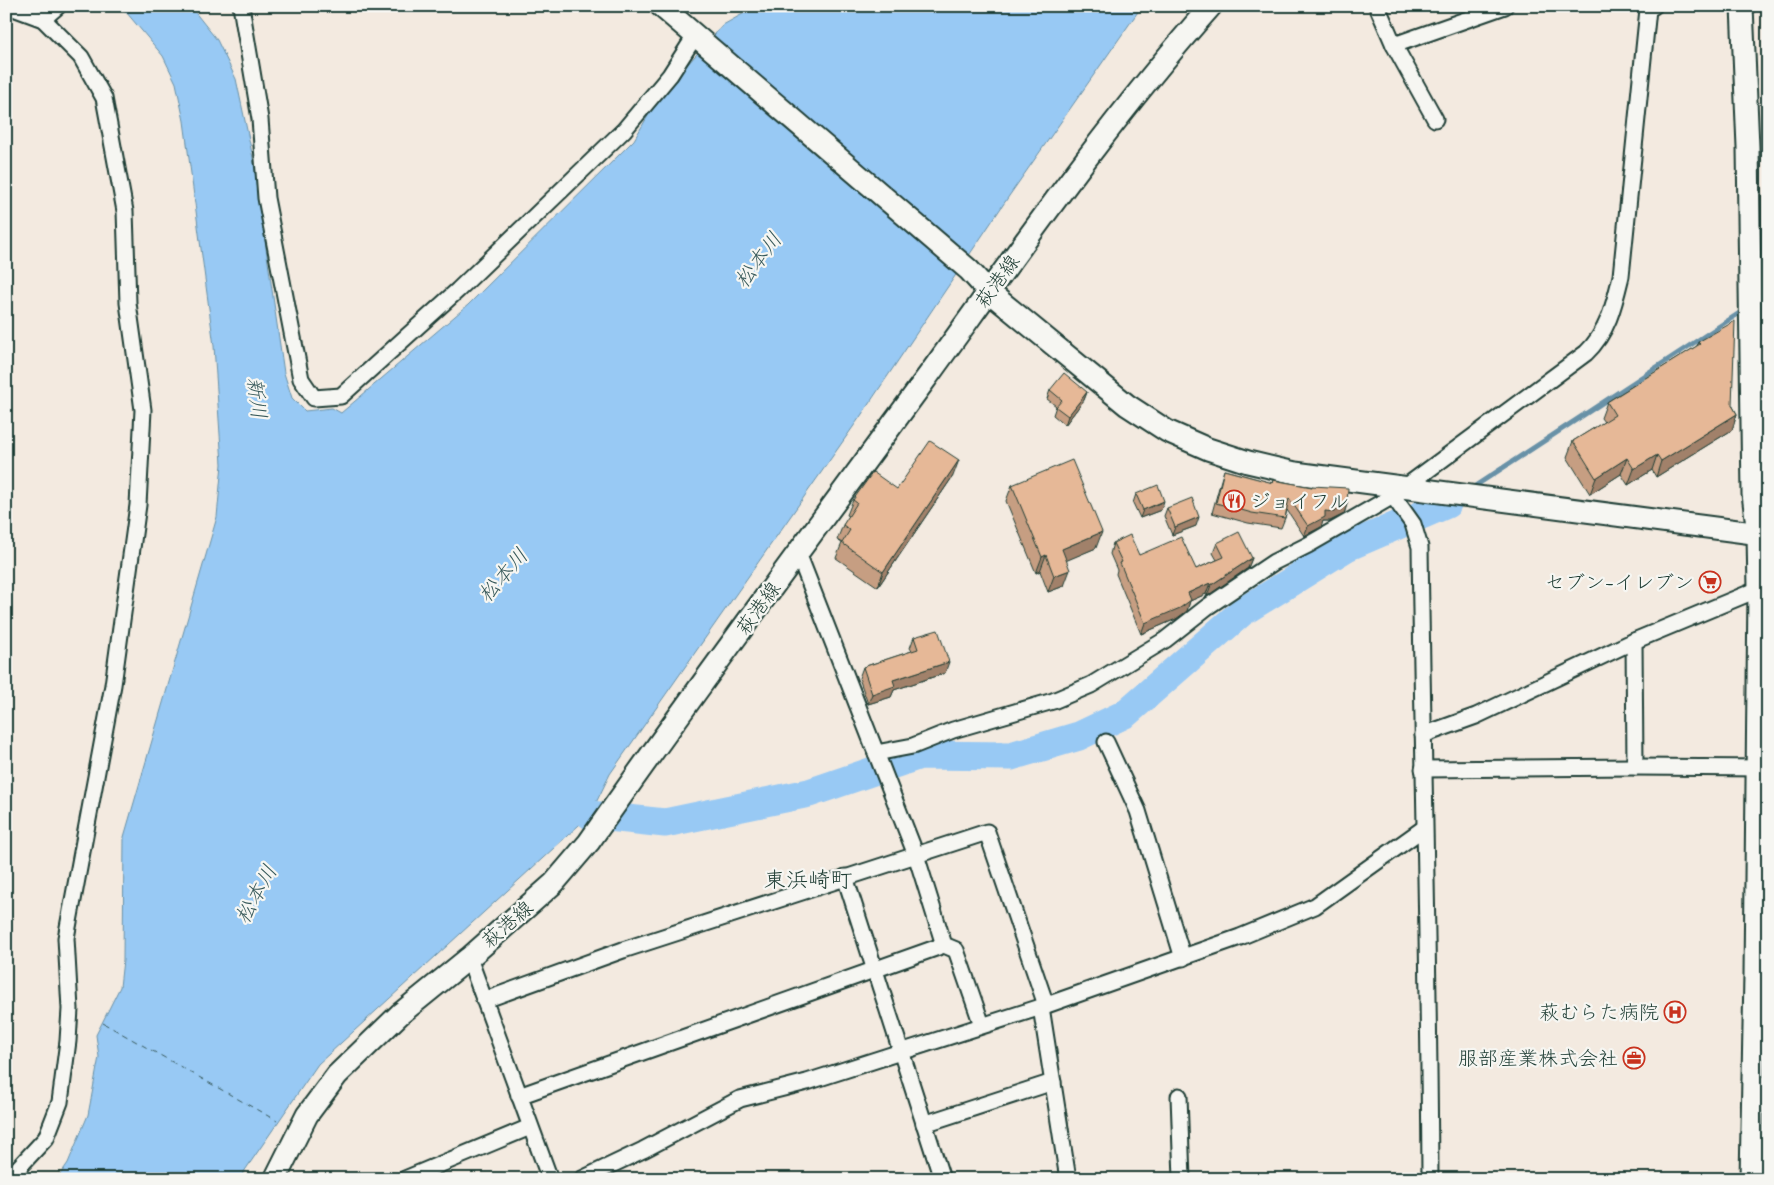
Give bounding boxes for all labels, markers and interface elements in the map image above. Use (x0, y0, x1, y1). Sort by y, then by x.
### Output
water label: 松本川 (729, 227, 789, 294)
street label: 萩港線 (970, 250, 1027, 314)
water label: 新川 (240, 376, 272, 421)
restaurant icon: ジョイフル (1222, 489, 1246, 513)
place label: ジョイフル (1250, 489, 1349, 516)
water label: 松本川 (473, 543, 535, 609)
place label: セブン-イレブン (1545, 570, 1694, 597)
supermarket icon: セブン-イレブン (1698, 570, 1722, 594)
street label: 萩港線 (731, 577, 788, 641)
water label: 松本川 (229, 860, 284, 929)
district label: 東浜崎町 (764, 867, 852, 895)
street label: 萩港線 (476, 895, 539, 955)
place label: 萩むらた病院 (1539, 1000, 1659, 1027)
hospital icon: 萩むらた病院 (1663, 1000, 1687, 1024)
place label: 服部産業株式会社 (1458, 1046, 1618, 1073)
office icon: 服部産業株式会社 (1622, 1046, 1646, 1070)

